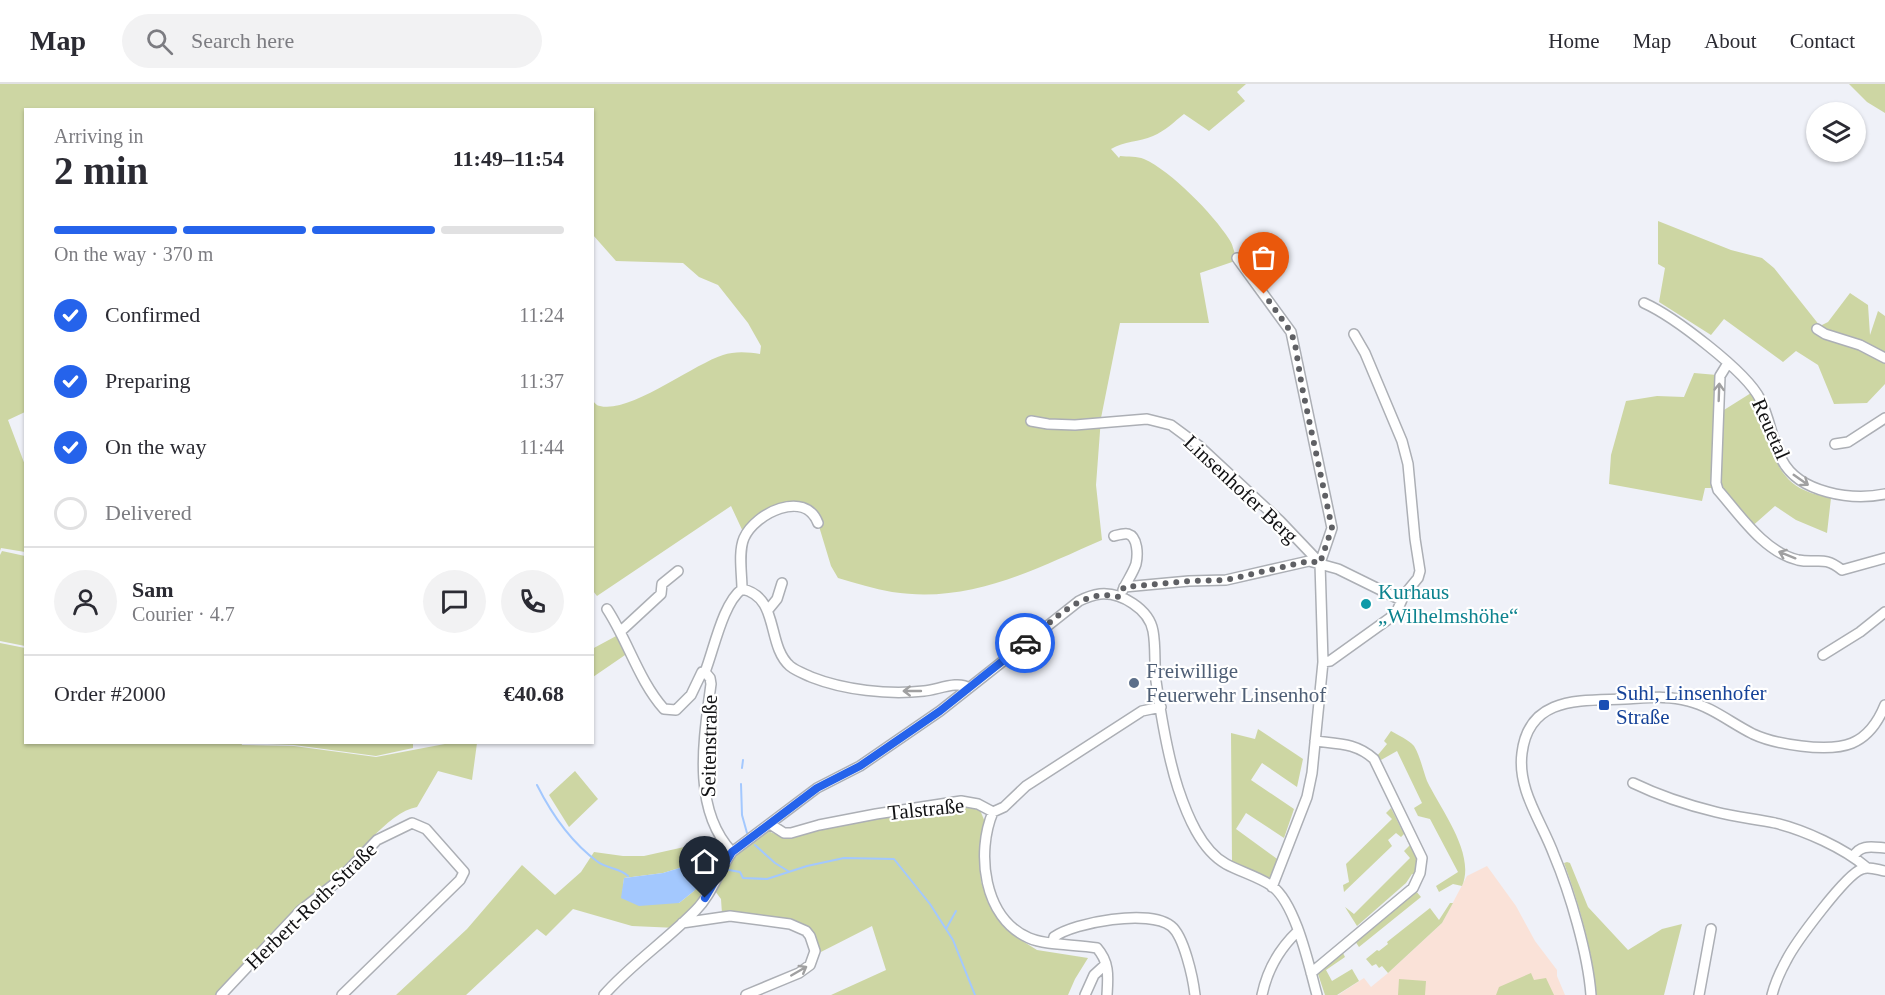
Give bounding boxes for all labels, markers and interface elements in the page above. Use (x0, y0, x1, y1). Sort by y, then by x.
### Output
search box (122, 14, 542, 68)
text: Map (30, 25, 86, 56)
icon: search (143, 25, 176, 58)
text: Search here (191, 28, 294, 53)
text: Home (1548, 29, 1600, 53)
text: Map (1633, 29, 1671, 53)
text: About (1704, 29, 1757, 53)
text: Contact (1790, 29, 1855, 53)
map controls (1806, 102, 1866, 162)
button: layers (1806, 102, 1866, 162)
text: Arriving in (54, 125, 143, 147)
text: 11:49–11:54 (453, 146, 564, 171)
text: 2 min (54, 149, 148, 192)
pin (1238, 232, 1289, 294)
icon: bag (1247, 241, 1280, 274)
text: On the way · 370 m (54, 243, 213, 265)
icon: check (54, 299, 87, 332)
text: Confirmed (105, 302, 200, 327)
text: 11:24 (519, 304, 564, 326)
icon: check (54, 365, 87, 398)
text: Preparing (105, 368, 191, 393)
text: 11:37 (519, 370, 564, 392)
one-way arrow (1714, 382, 1725, 402)
street label: Reuetal (1747, 395, 1795, 463)
street label: Linsenhofer Berg (1179, 430, 1303, 548)
icon: check (54, 431, 87, 464)
text: On the way (105, 434, 206, 459)
text: 11:44 (519, 436, 564, 458)
one-way arrow (1793, 474, 1809, 486)
text: Delivered (105, 500, 192, 525)
one-way arrow (1779, 549, 1797, 560)
button: person (54, 570, 117, 633)
button: chat (423, 570, 486, 633)
button: phone (501, 570, 564, 633)
text: Sam (132, 577, 174, 602)
place label: Kurhaus „Wilhelmshöhe“ (1378, 580, 1518, 628)
marker: Kurhaus „Wilhelmshöhe“ (1359, 597, 1373, 611)
text: Courier · 4.7 (132, 603, 235, 625)
courier (995, 613, 1055, 673)
icon: car (1009, 627, 1042, 660)
place label: Freiwillige Feuerwehr Linsenhof (1146, 659, 1326, 707)
marker: Freiwillige Feuerwehr Linsenhof (1127, 676, 1141, 690)
text: Order #2000 (54, 681, 166, 706)
text: €40.68 (504, 681, 564, 706)
place label: Suhl, Linsenhofer Straße (1616, 681, 1766, 729)
one-way arrow (903, 686, 923, 697)
street label: Seitenstraße (696, 694, 722, 798)
marker: Suhl, Linsenhofer Straße (1597, 698, 1611, 712)
street label: Talstraße (887, 793, 965, 825)
pin (679, 836, 730, 898)
street label: Herbert-Roth-Straße (241, 837, 381, 975)
icon: home (688, 845, 721, 878)
one-way arrow (790, 965, 807, 977)

